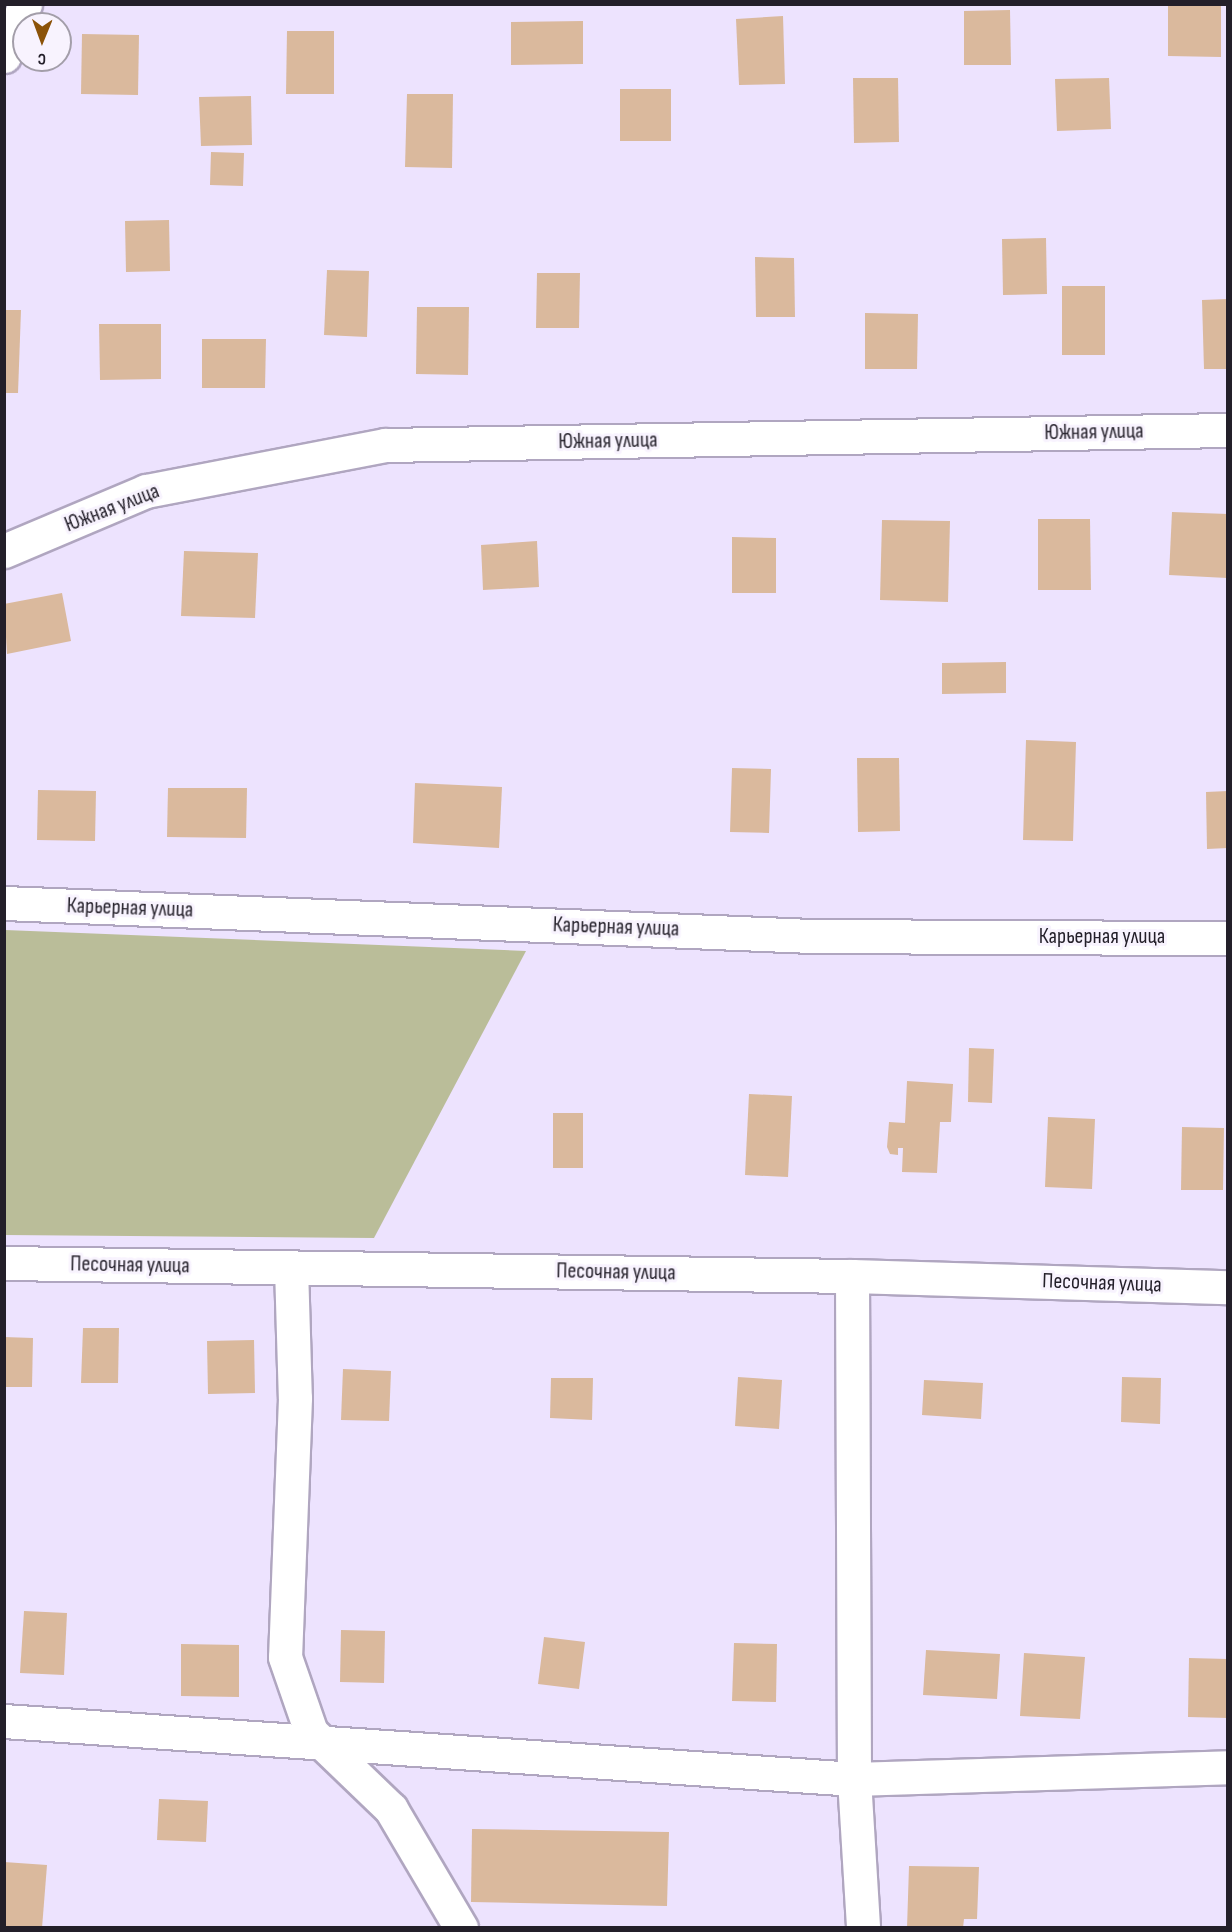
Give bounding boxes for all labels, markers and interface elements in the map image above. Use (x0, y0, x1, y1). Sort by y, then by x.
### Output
north arrow (12, 12, 72, 72)
text: С (37, 49, 46, 68)
street label: Южная улица (1044, 418, 1144, 446)
street label: Южная улица (558, 427, 658, 455)
street label: Южная улица (61, 478, 163, 538)
street label: Карьерная улица (66, 893, 194, 923)
street label: Карьерная улица (552, 912, 680, 942)
street label: Карьерная улица (1039, 924, 1165, 950)
street label: Песочная улица (70, 1251, 190, 1279)
street label: Песочная улица (556, 1258, 676, 1286)
street label: Песочная улица (1042, 1268, 1162, 1298)

